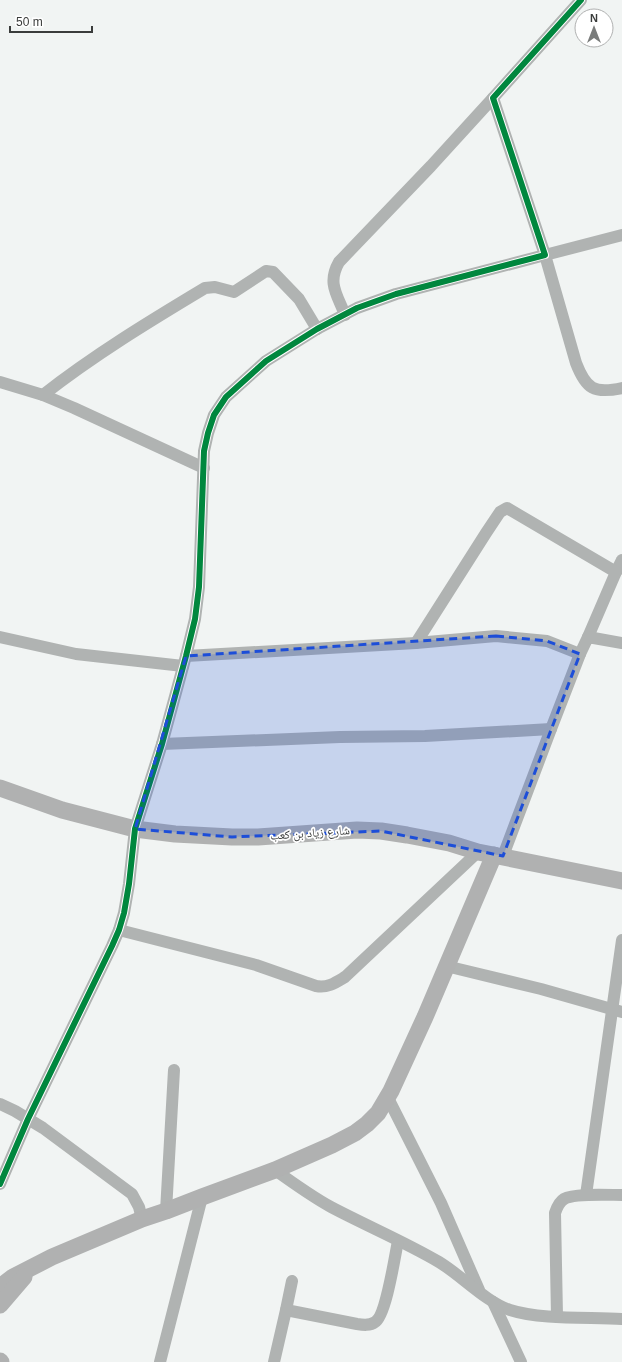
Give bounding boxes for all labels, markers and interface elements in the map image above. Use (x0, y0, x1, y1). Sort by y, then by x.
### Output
scale bar (10, 8, 92, 34)
north arrow (574, 8, 614, 48)
text: N (590, 12, 598, 24)
text: 50 m (16, 15, 43, 29)
street label: شارع زياد بن كعب (270, 823, 350, 844)

